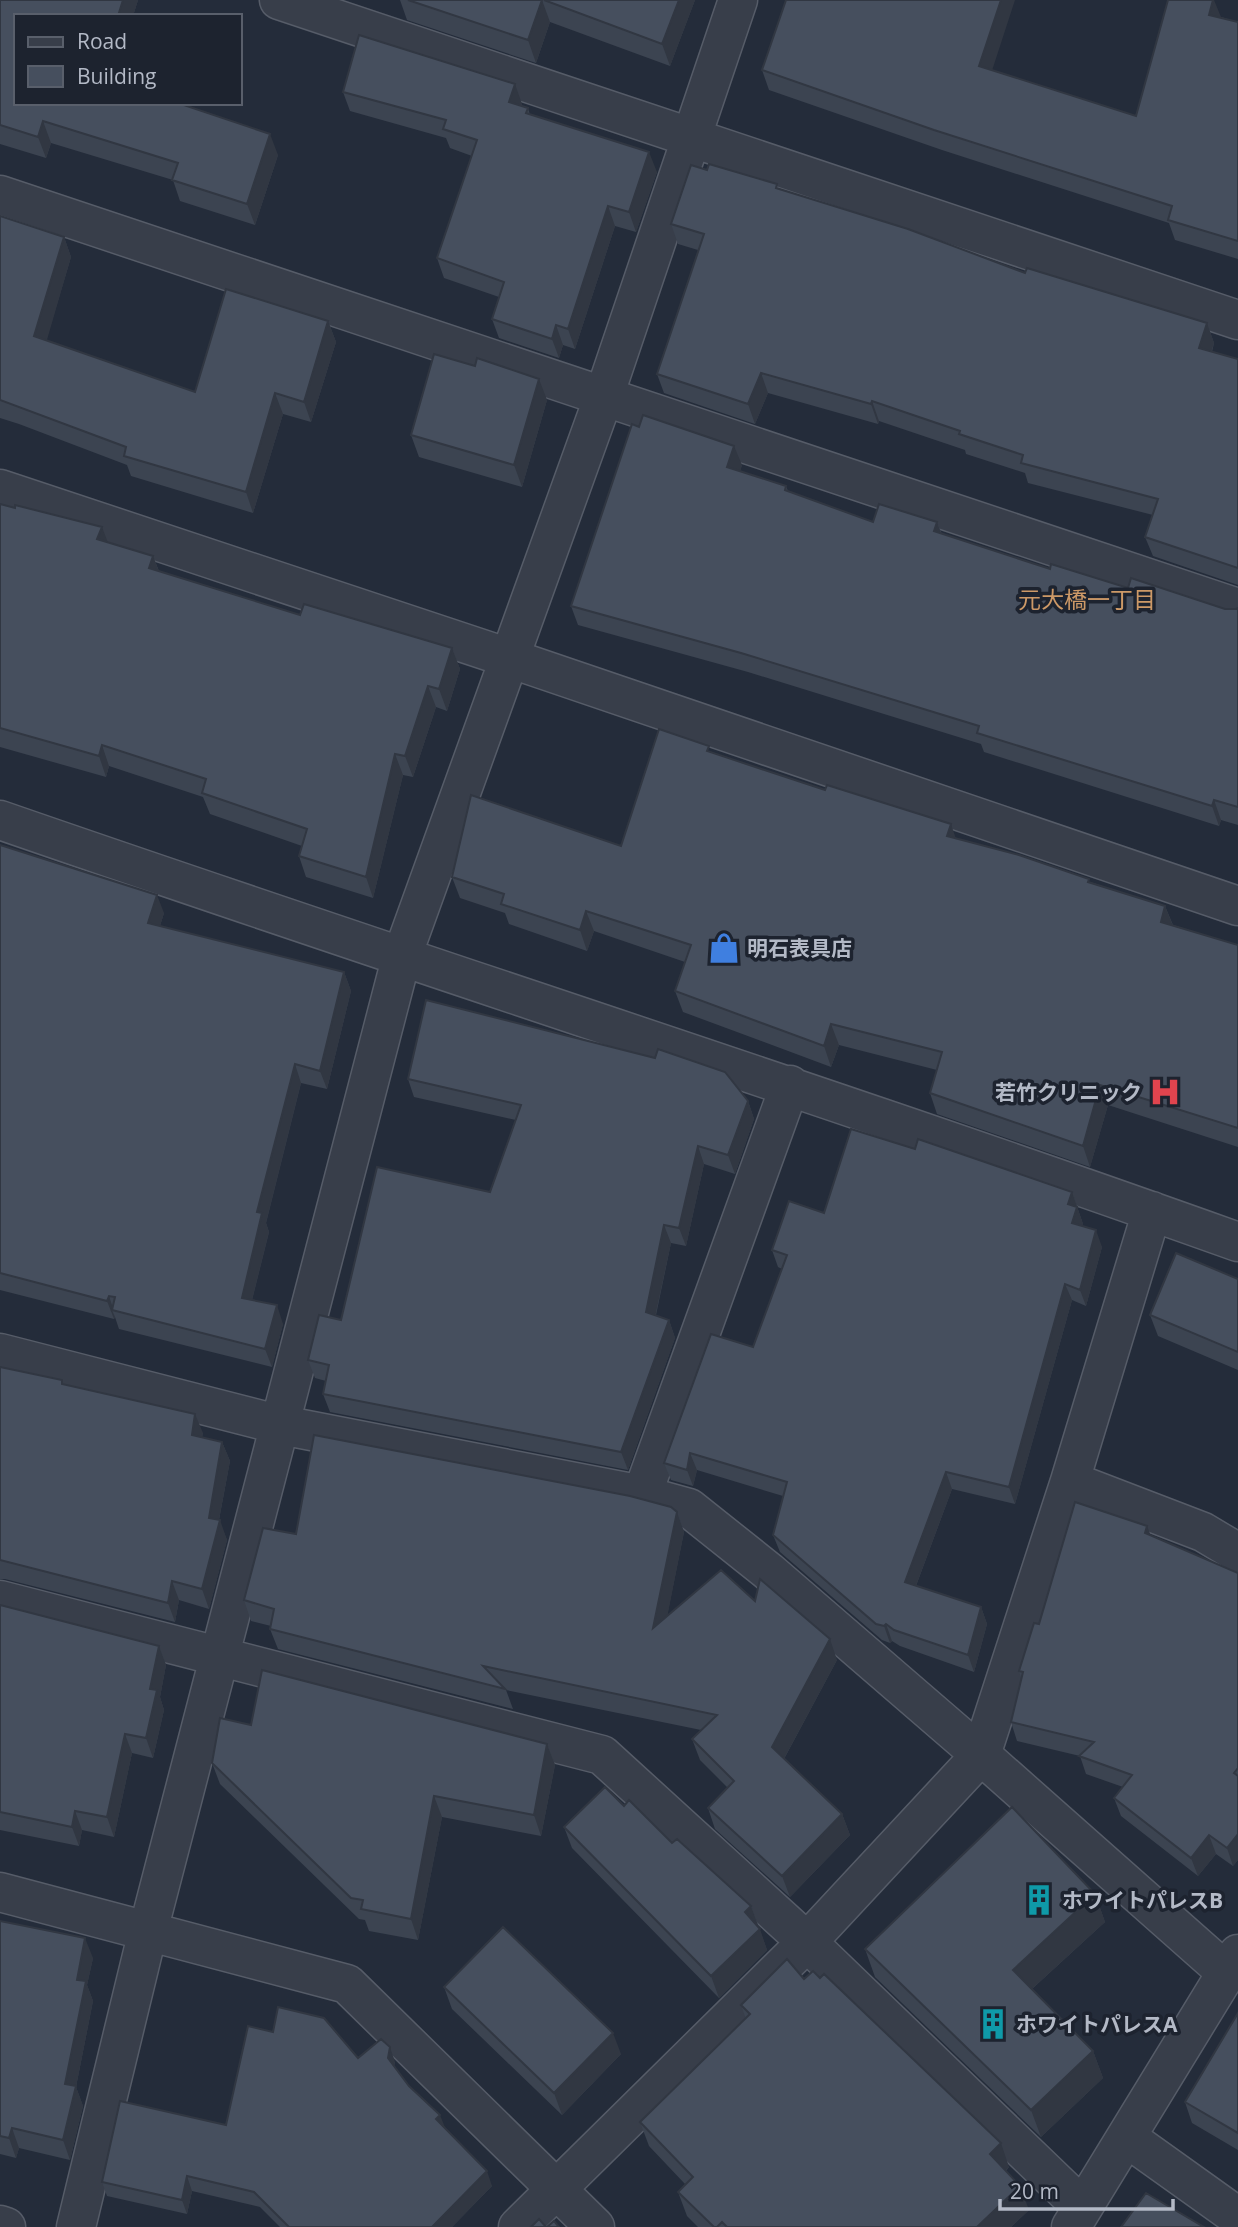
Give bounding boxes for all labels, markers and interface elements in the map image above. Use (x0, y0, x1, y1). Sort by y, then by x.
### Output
legend (14, 14, 242, 105)
text: Road (77, 27, 127, 55)
text: Building (77, 62, 156, 90)
district label: 元大橋一丁目 (1018, 583, 1156, 615)
shop icon: 明石表具店 (707, 931, 741, 965)
place label: 明石表具店 (747, 934, 852, 962)
hospital icon: 若竹クリニック (1148, 1075, 1182, 1109)
place label: 若竹クリニック (995, 1078, 1142, 1106)
building icon: ホワイトパレスB (1022, 1883, 1056, 1917)
place label: ホワイトパレスB (1062, 1886, 1223, 1914)
building icon: ホワイトパレスA (976, 2007, 1010, 2041)
place label: ホワイトパレスA (1016, 2010, 1178, 2038)
scale bar (1000, 2168, 1173, 2212)
text: 20 m (1010, 2177, 1059, 2205)

